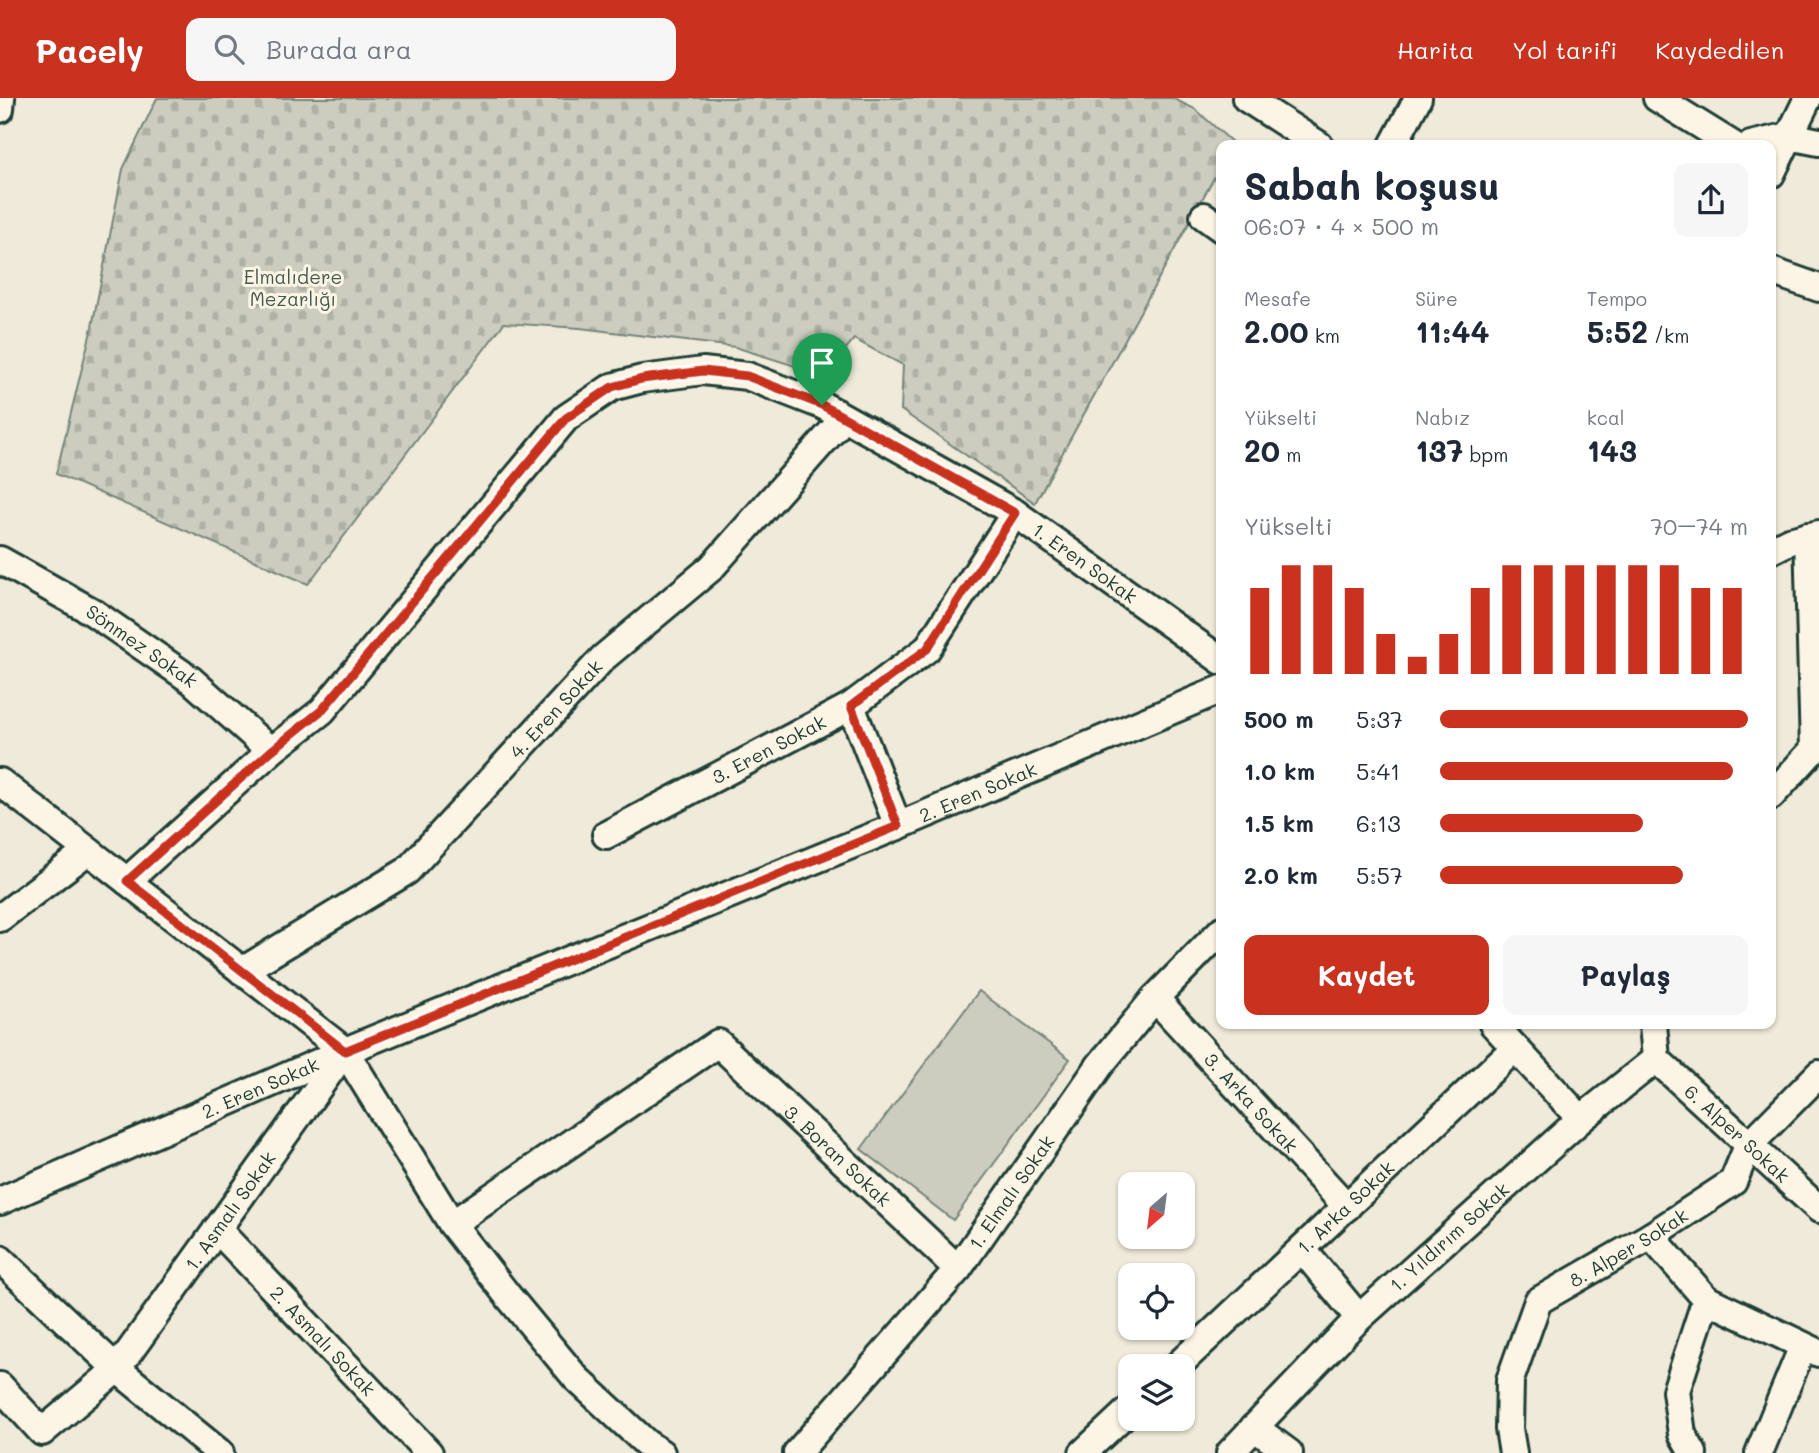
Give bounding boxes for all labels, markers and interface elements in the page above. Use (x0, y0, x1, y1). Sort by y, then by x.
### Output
search box (186, 18, 676, 81)
text: Pacely (35, 28, 144, 71)
icon: search (210, 30, 248, 68)
text: Burada ara (266, 32, 412, 66)
text: Harita (1397, 34, 1474, 65)
text: Yol tarifi (1512, 34, 1617, 65)
text: Kaydedilen (1655, 34, 1784, 65)
text: Sabah koşusu (1244, 160, 1500, 210)
button: share (1674, 163, 1748, 237)
text: 06:07 · 4 × 500 m (1244, 211, 1439, 241)
park label: Elmalıdere Mezarlığı (244, 264, 342, 311)
text: Mesafe (1244, 286, 1311, 311)
text: Süre (1415, 286, 1458, 311)
text: Tempo (1587, 286, 1647, 311)
text: 2.00 (1244, 311, 1309, 351)
text: 11:44 (1415, 311, 1489, 351)
text: 5:52 (1587, 311, 1648, 351)
text: km (1309, 323, 1340, 348)
text: /km (1648, 323, 1689, 348)
pin (792, 333, 852, 405)
icon: arrive (803, 344, 841, 382)
text: Yükselti (1244, 405, 1317, 430)
text: Nabız (1415, 405, 1470, 430)
text: kcal (1587, 405, 1625, 430)
text: 20 (1244, 430, 1280, 470)
text: 137 (1415, 430, 1463, 470)
text: 143 (1587, 430, 1637, 470)
text: m (1280, 442, 1301, 467)
text: bpm (1463, 442, 1508, 467)
text: Yükselti (1244, 511, 1332, 541)
text: 70–74 m (1650, 511, 1748, 541)
street label: 1. Eren Sokak (1028, 517, 1143, 609)
street label: Sönmez Sokak (81, 598, 204, 692)
street label: 4. Eren Sokak (504, 654, 607, 763)
text: 500 m (1244, 704, 1314, 734)
text: 5:37 (1356, 704, 1403, 734)
street label: 3. Eren Sokak (707, 708, 830, 789)
street label: 2. Eren Sokak (915, 756, 1040, 828)
text: 1.0 km (1244, 756, 1315, 786)
text: 5:41 (1356, 756, 1400, 786)
text: 1.5 km (1244, 808, 1314, 838)
text: 6:13 (1356, 808, 1401, 838)
text: 2.0 km (1244, 860, 1318, 890)
text: 5:57 (1356, 860, 1403, 890)
button: Kaydet (1244, 935, 1489, 1015)
button: Paylaş (1503, 935, 1748, 1015)
street label: 3. Arka Sokak (1199, 1047, 1304, 1158)
street label: 2. Eren Sokak (198, 1051, 323, 1124)
street label: 6. Alper Sokak (1679, 1078, 1795, 1188)
street label: 3. Boran Sokak (779, 1099, 897, 1212)
street label: 1. Elmalı Sokak (963, 1130, 1059, 1254)
street label: 1. Asmalı Sokak (179, 1146, 281, 1275)
street label: 1. Arka Sokak (1291, 1155, 1399, 1259)
north arrow (1118, 1172, 1195, 1250)
map controls (1118, 1172, 1195, 1431)
street label: 1. Yıldırım Sokak (1384, 1177, 1514, 1297)
street label: 8. Alper Sokak (1564, 1202, 1692, 1293)
button: locate (1118, 1263, 1195, 1340)
street label: 2. Asmalı Sokak (265, 1280, 381, 1401)
button: layers (1118, 1354, 1195, 1431)

